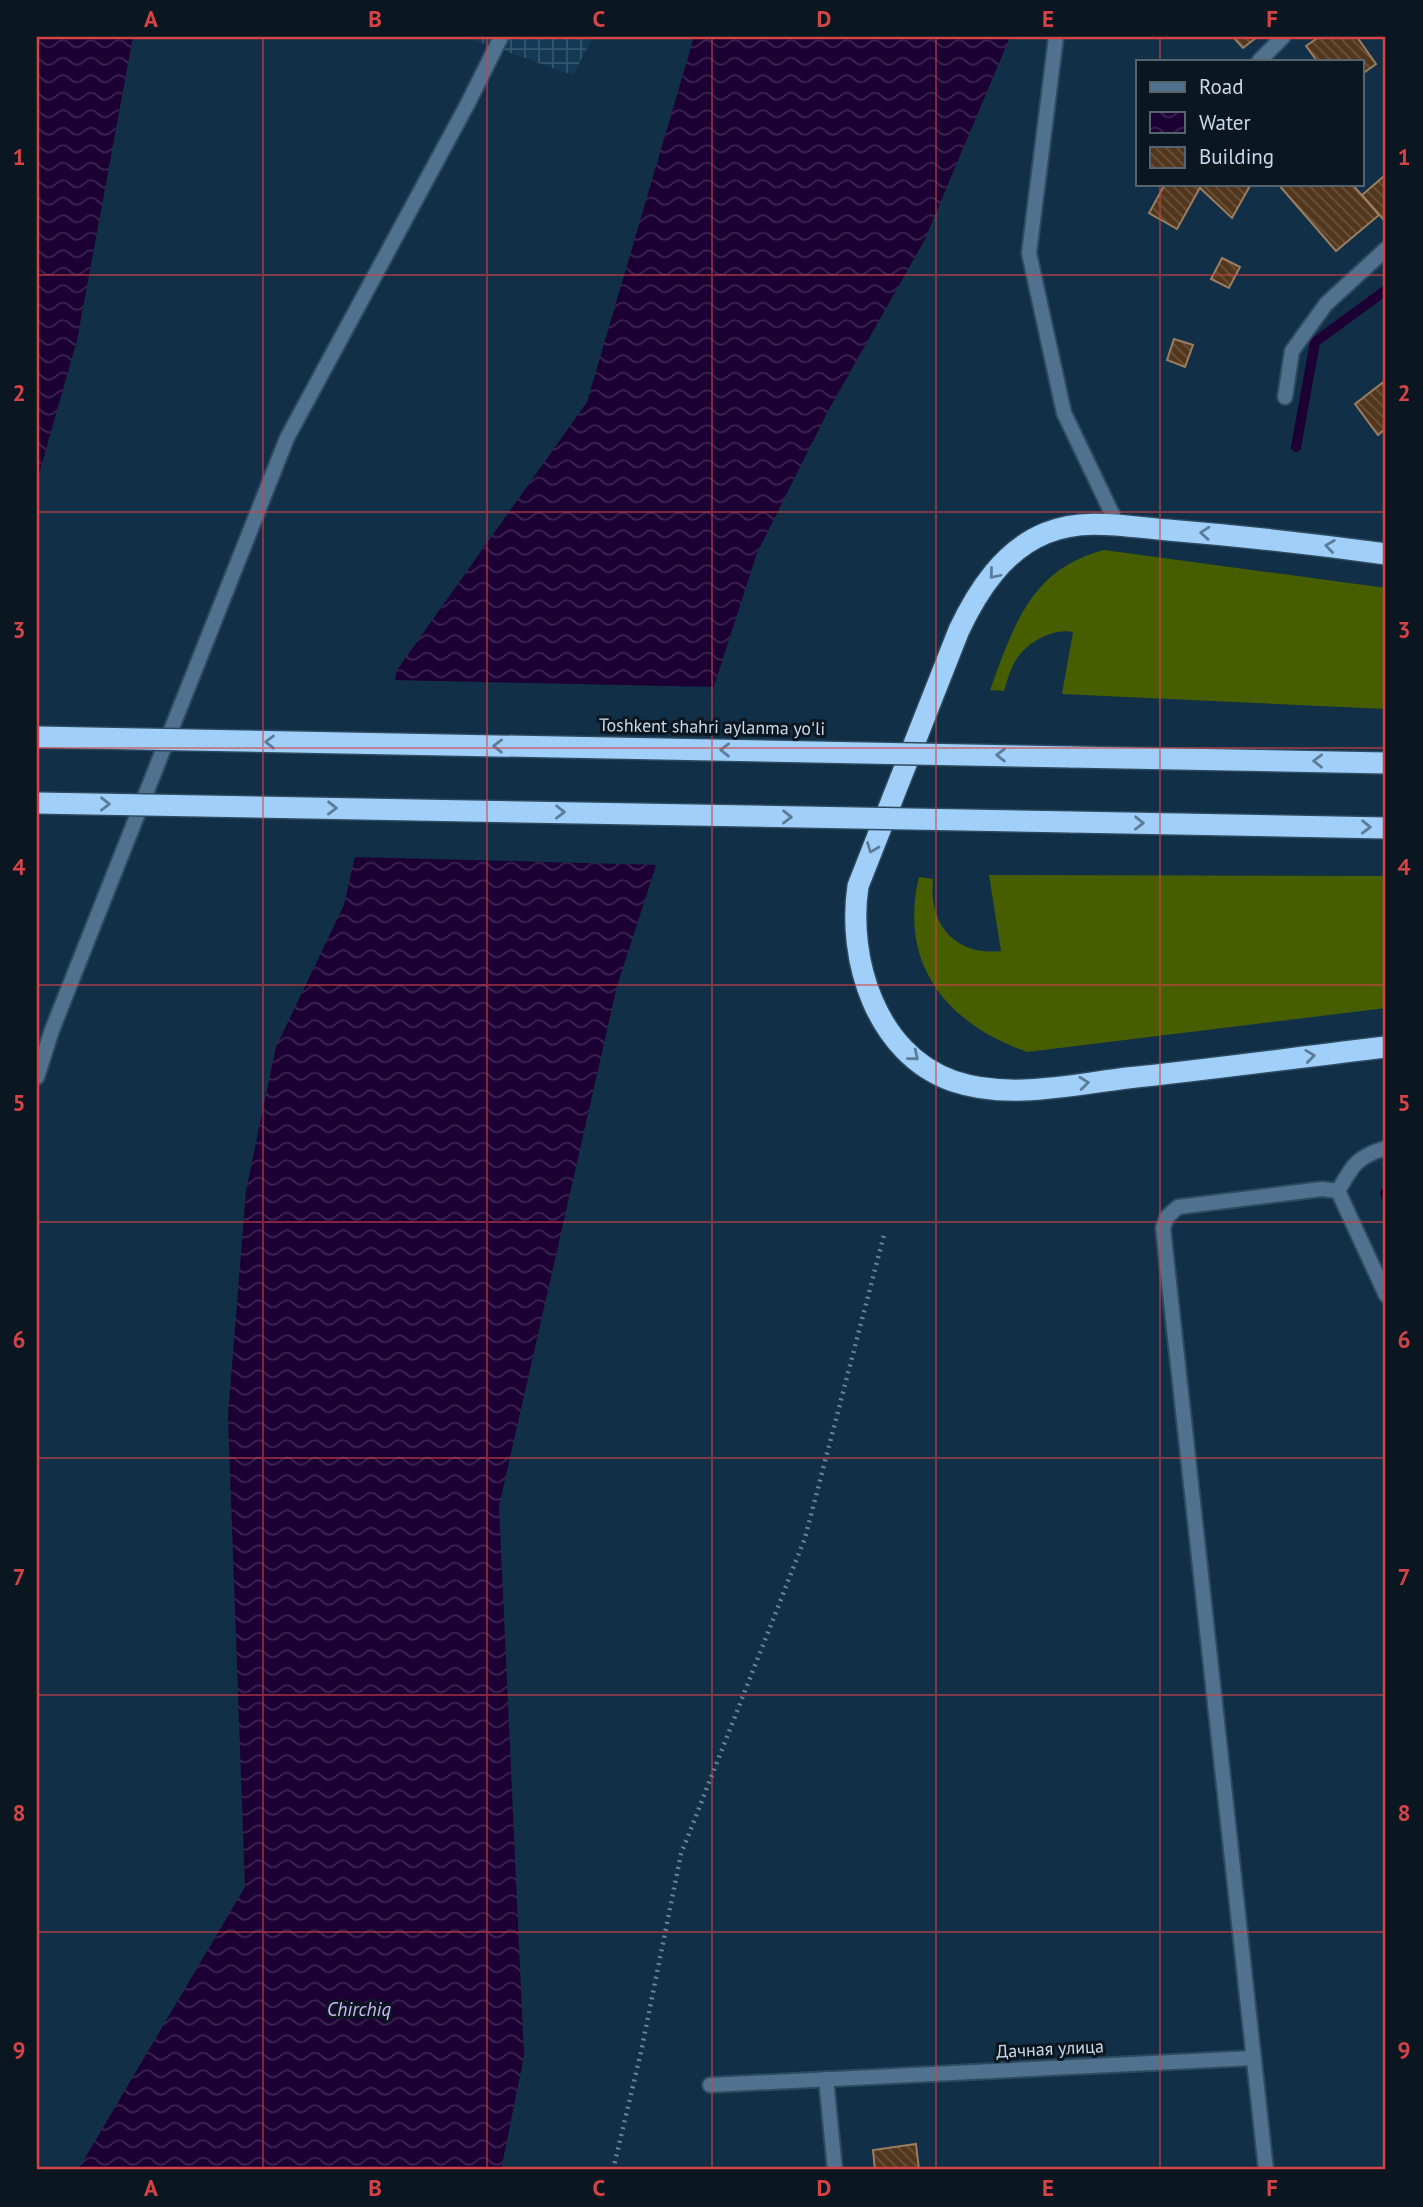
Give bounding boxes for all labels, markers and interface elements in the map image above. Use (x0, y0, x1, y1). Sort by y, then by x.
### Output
text: A (144, 4, 158, 33)
text: B (368, 4, 382, 33)
text: C (593, 4, 606, 33)
text: D (817, 4, 831, 33)
text: E (1042, 4, 1054, 33)
text: F (1266, 4, 1278, 33)
legend (1136, 60, 1364, 186)
text: Road (1199, 73, 1243, 100)
text: Water (1199, 109, 1251, 136)
text: 1 (12, 142, 26, 171)
text: 1 (1397, 142, 1411, 171)
text: Building (1199, 143, 1274, 170)
text: 2 (12, 378, 26, 407)
text: 2 (1397, 378, 1411, 407)
one-way arrow (1199, 526, 1210, 541)
one-way arrow (1324, 539, 1335, 554)
one-way arrow (990, 565, 1002, 578)
text: 3 (12, 615, 26, 644)
text: 3 (1397, 615, 1411, 644)
street label: Toshkent shahri aylanma yoʻli (599, 713, 825, 740)
one-way arrow (264, 734, 275, 749)
one-way arrow (492, 738, 502, 754)
one-way arrow (719, 742, 730, 758)
one-way arrow (996, 748, 1007, 763)
one-way arrow (1312, 754, 1323, 769)
one-way arrow (100, 796, 111, 812)
one-way arrow (328, 800, 338, 816)
one-way arrow (555, 805, 566, 820)
one-way arrow (782, 809, 793, 824)
one-way arrow (1134, 815, 1144, 831)
one-way arrow (1361, 820, 1372, 835)
one-way arrow (867, 841, 881, 853)
text: 4 (12, 852, 26, 881)
text: 4 (1397, 852, 1411, 881)
one-way arrow (905, 1048, 918, 1060)
one-way arrow (1304, 1049, 1315, 1064)
one-way arrow (1078, 1076, 1089, 1091)
text: 5 (12, 1088, 26, 1117)
text: 5 (1397, 1088, 1411, 1117)
text: 6 (12, 1325, 26, 1354)
text: 6 (1397, 1325, 1411, 1354)
text: 7 (12, 1562, 26, 1591)
text: 7 (1397, 1562, 1411, 1591)
text: 8 (12, 1798, 26, 1827)
text: 8 (1397, 1798, 1411, 1827)
water label: Chirchiq (327, 1997, 391, 2021)
street label: Дачная улица (996, 2034, 1104, 2063)
text: 9 (12, 2035, 26, 2064)
text: 9 (1397, 2035, 1411, 2064)
text: A (144, 2173, 158, 2202)
text: B (368, 2173, 382, 2202)
text: C (593, 2173, 606, 2202)
text: D (817, 2173, 831, 2202)
text: E (1042, 2173, 1054, 2202)
text: F (1266, 2173, 1278, 2202)

